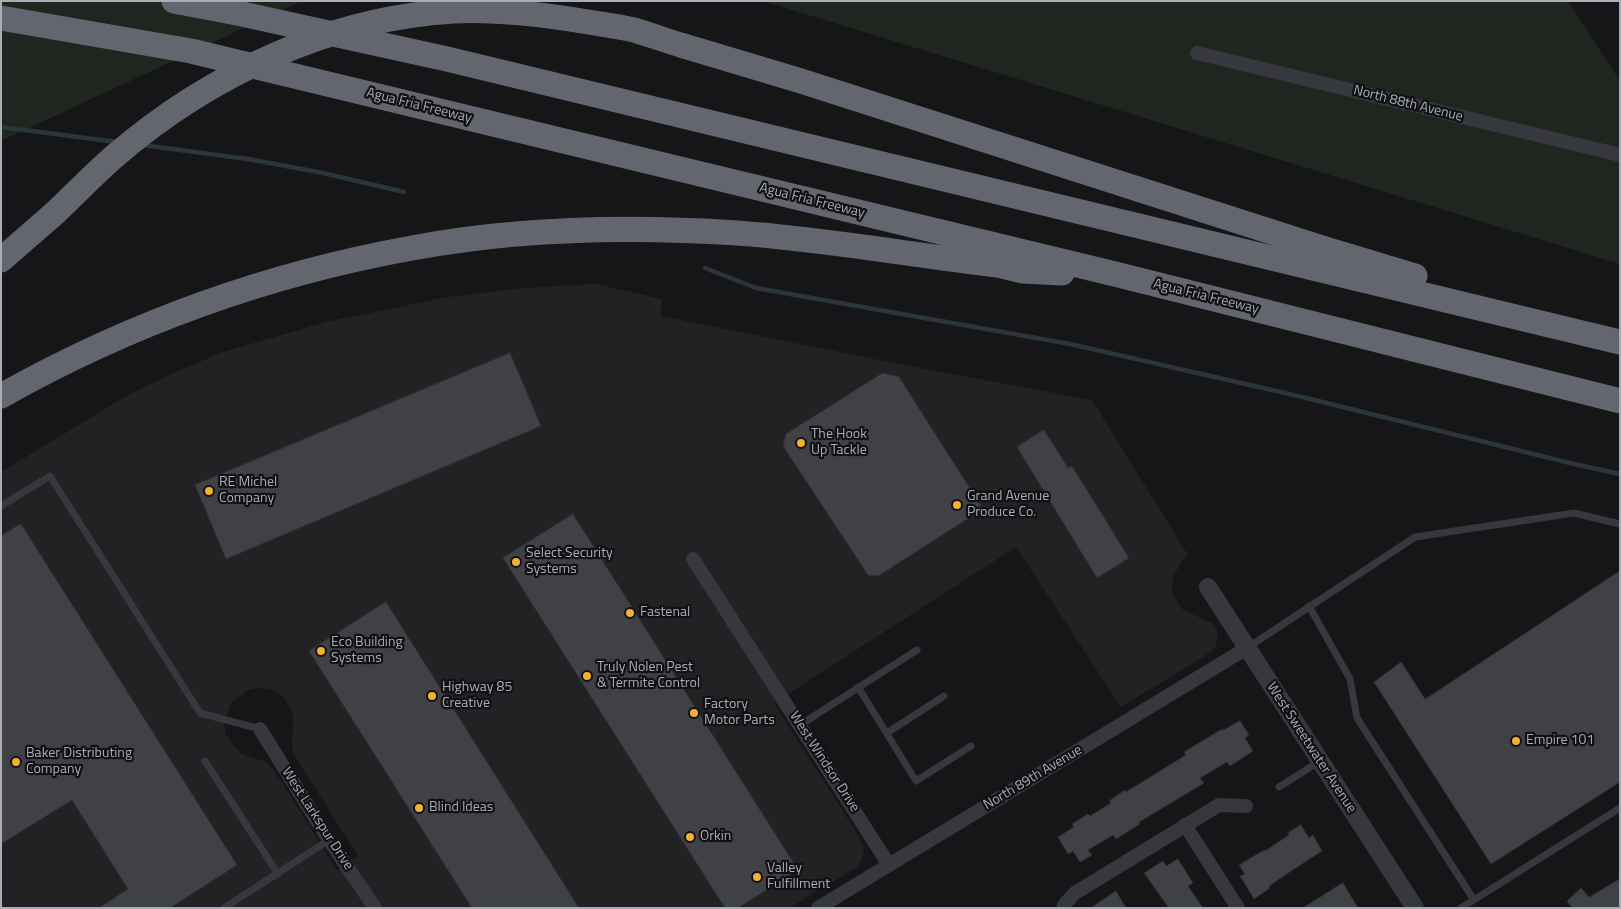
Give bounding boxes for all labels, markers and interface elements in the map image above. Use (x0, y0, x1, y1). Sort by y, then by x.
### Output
street label: North 88th Avenue (1352, 82, 1464, 126)
street label: Agua Fria Freeway (364, 85, 474, 127)
street label: Agua Fria Freeway (757, 180, 867, 222)
street label: Agua Fria Freeway (1151, 276, 1261, 318)
place label: The Hook Up Tackle (811, 427, 867, 460)
marker: The Hook Up Tackle (795, 437, 807, 449)
place label: RE Michel Company (219, 475, 277, 508)
marker: RE Michel Company (203, 485, 215, 497)
place label: Grand Avenue Produce Co. (967, 489, 1049, 522)
marker: Grand Avenue Produce Co. (951, 499, 963, 511)
place label: Select Security Systems (526, 546, 613, 578)
marker: Select Security Systems (510, 556, 522, 568)
place label: Fastenal (640, 605, 690, 621)
marker: Fastenal (624, 607, 636, 619)
place label: Eco Building Systems (331, 635, 403, 668)
marker: Eco Building Systems (315, 645, 327, 657)
place label: Truly Nolen Pest & Termite Control (597, 660, 700, 692)
marker: Truly Nolen Pest & Termite Control (581, 670, 593, 682)
place label: Highway 85 Creative (442, 680, 512, 712)
street label: West Sweetwater Avenue (1263, 680, 1359, 816)
marker: Highway 85 Creative (426, 690, 438, 702)
place label: Factory Motor Parts (704, 697, 775, 730)
marker: Factory Motor Parts (688, 707, 700, 719)
street label: West Windsor Drive (785, 709, 863, 815)
place label: Empire 101 (1526, 733, 1594, 749)
marker: Empire 101 (1510, 735, 1522, 747)
street label: North 89th Avenue (981, 742, 1085, 814)
place label: Baker Distributing Company (26, 746, 132, 779)
marker: Baker Distributing Company (10, 756, 22, 768)
street label: West Larkspur Drive (278, 765, 356, 873)
place label: Blind Ideas (429, 800, 493, 816)
marker: Blind Ideas (413, 802, 425, 814)
place label: Orkin (700, 829, 731, 845)
marker: Orkin (684, 831, 696, 843)
place label: Valley Fulfillment (767, 861, 830, 894)
marker: Valley Fulfillment (751, 871, 763, 883)

